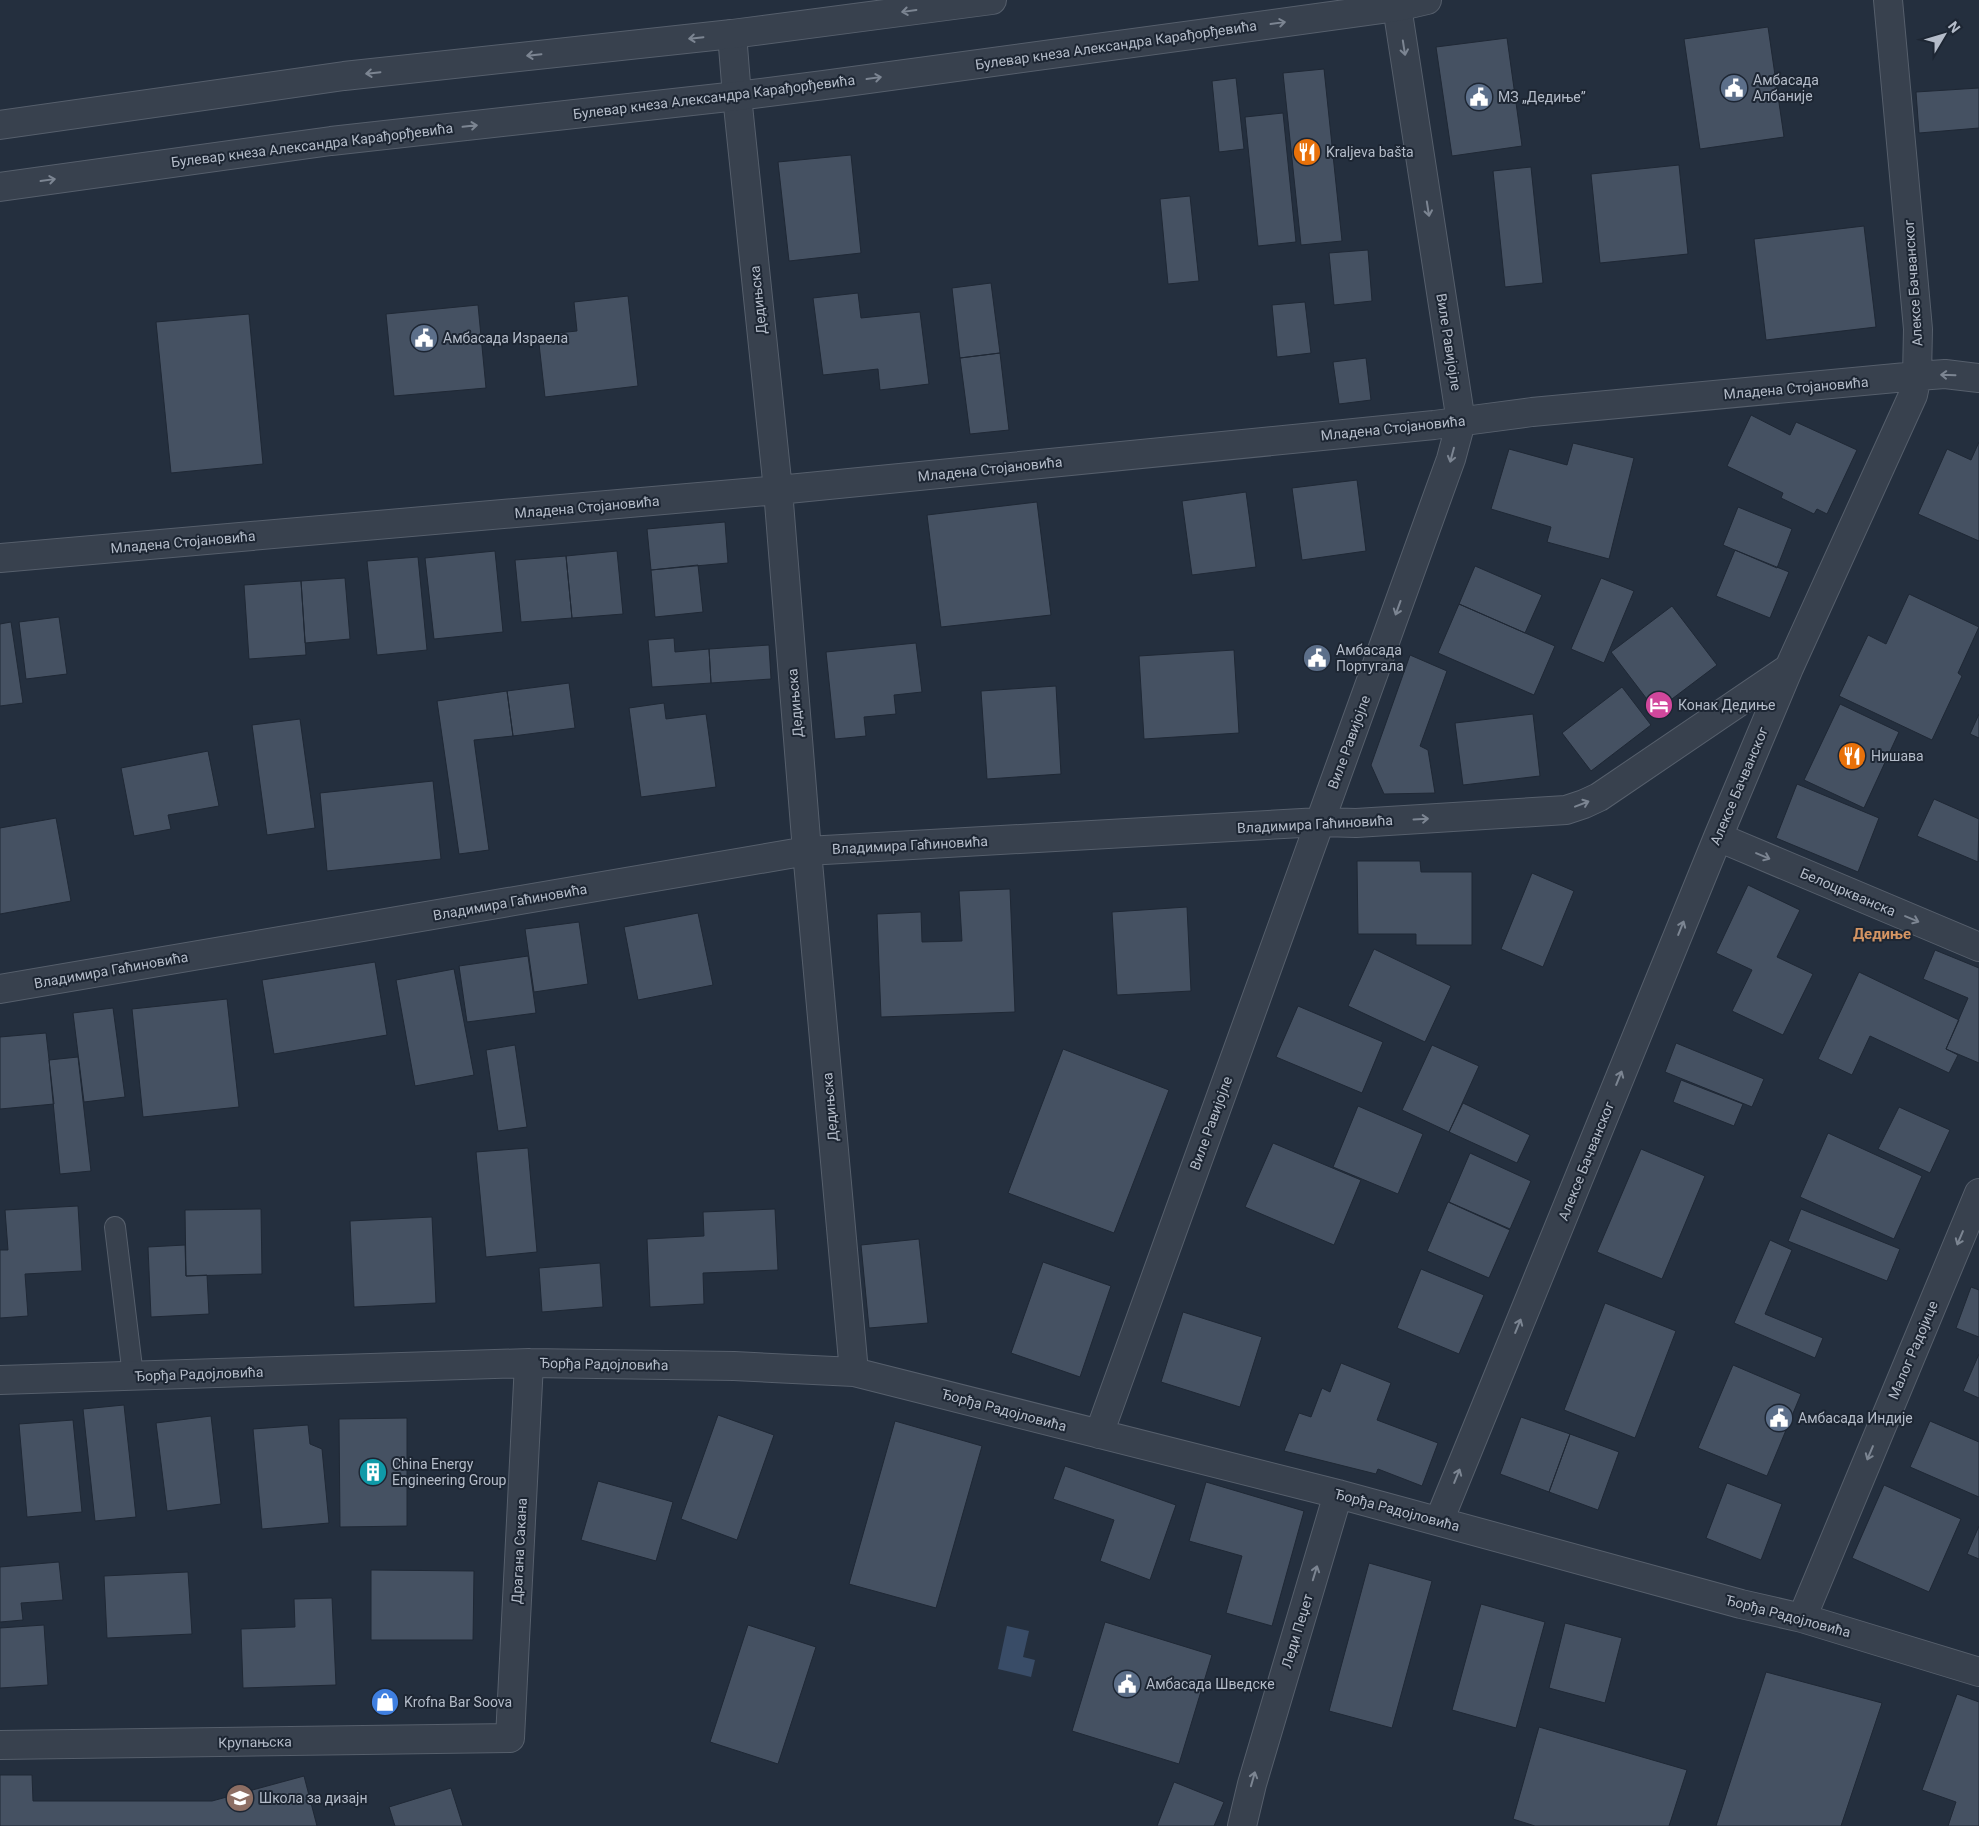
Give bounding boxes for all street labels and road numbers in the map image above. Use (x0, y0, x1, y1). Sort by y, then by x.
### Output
street label: Булевар кнеза Александра Карађорђевића (974, 17, 1258, 73)
street label: Булевар кнеза Александра Карађорђевића (572, 72, 856, 122)
street label: Булевар кнеза Александра Карађорђевића (170, 120, 454, 170)
street label: Алексе Бачванског (1901, 219, 1925, 347)
street label: Дедињска (746, 265, 770, 335)
street label: Виле Равијојле (1433, 292, 1465, 392)
street label: Младена Стојановића (1723, 374, 1869, 402)
street label: Младена Стојановића (1320, 412, 1466, 444)
street label: Младена Стојановића (917, 453, 1063, 485)
street label: Младена Стојановића (514, 493, 660, 521)
street label: Младена Стојановића (110, 528, 256, 556)
street label: Дедињска (784, 668, 806, 738)
street label: Виле Равијојле (1325, 693, 1373, 791)
street label: Алексе Бачванског (1707, 724, 1771, 847)
street label: Владимира Гаћиновића (1237, 812, 1393, 836)
street label: Владимира Гаћиновића (832, 833, 988, 857)
street label: Белоцркванска (1798, 865, 1898, 919)
street label: Владимира Гаћиновића (432, 881, 588, 923)
street label: Владимира Гаћиновића (33, 949, 189, 991)
street label: Дедињска (819, 1072, 841, 1142)
street label: Виле Равијојле (1187, 1074, 1235, 1172)
street label: Алексе Бачванског (1555, 1099, 1617, 1223)
street label: Малог Радојице (1885, 1298, 1941, 1402)
street label: Ђорђа Радојловића (539, 1355, 669, 1373)
street label: Ђорђа Радојловића (134, 1364, 264, 1384)
street label: Ђорђа Радојловића (940, 1386, 1068, 1434)
street label: Ђорђа Радојловића (1333, 1486, 1461, 1534)
street label: Драгана Сакана (508, 1498, 530, 1604)
street label: Леди Пеџет (1278, 1592, 1316, 1670)
street label: Ђорђа Радојловића (1724, 1592, 1852, 1640)
street label: Крупањска (218, 1733, 292, 1751)

